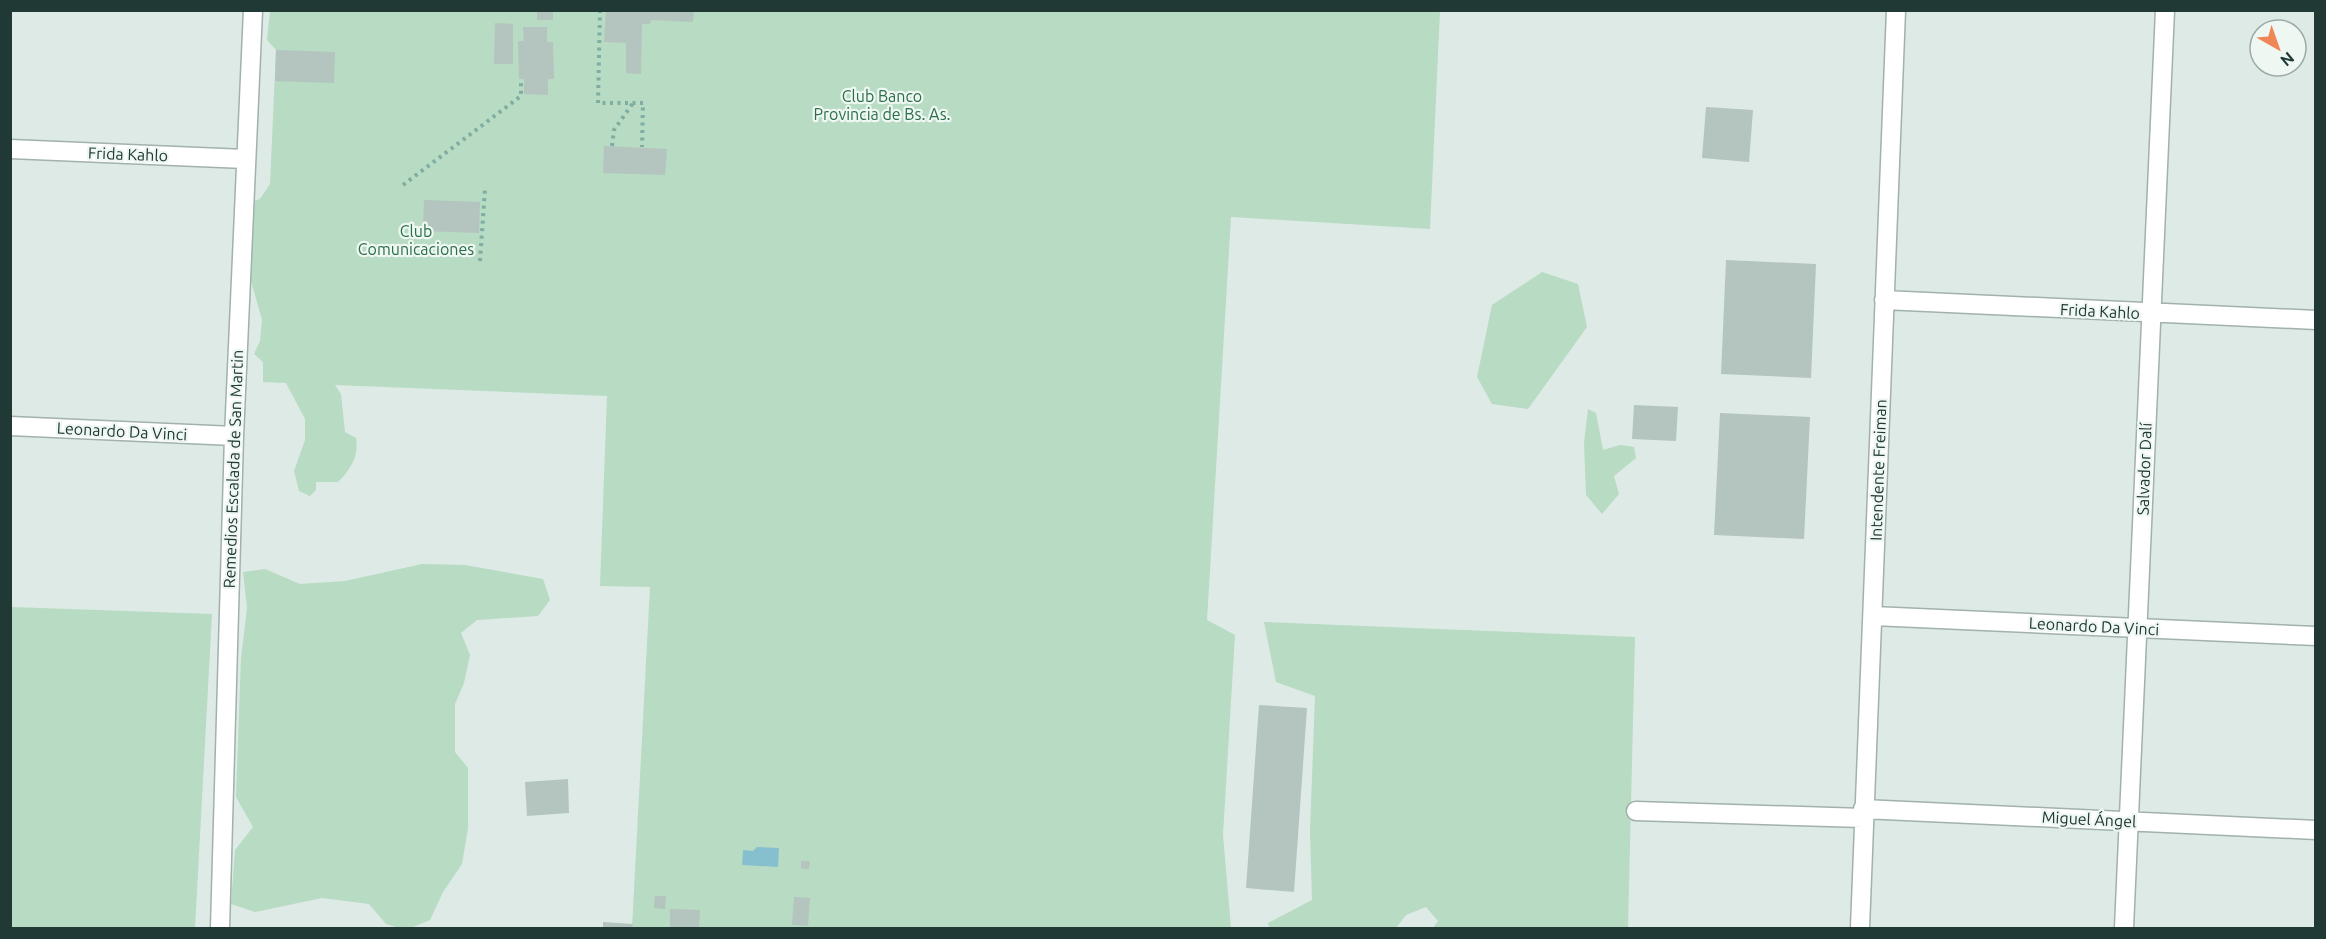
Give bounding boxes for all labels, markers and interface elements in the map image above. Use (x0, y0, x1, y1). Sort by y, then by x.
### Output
north arrow (2248, 18, 2308, 78)
text: N (2277, 49, 2298, 70)
park label: Club Banco Provincia de Bs. As. (813, 87, 951, 123)
street label: Frida Kahlo (88, 144, 168, 164)
park label: Club Comunicaciones (358, 222, 474, 258)
street label: Frida Kahlo (2060, 300, 2140, 322)
street label: Remedios Escalada de San Martin (220, 349, 246, 589)
street label: Intendente Freiman (1867, 399, 1889, 541)
street label: Leonardo Da Vinci (56, 419, 188, 443)
street label: Salvador Dalí (2133, 421, 2155, 516)
street label: Leonardo Da Vinci (2028, 614, 2160, 638)
street label: Miguel Ángel (2041, 806, 2137, 830)

